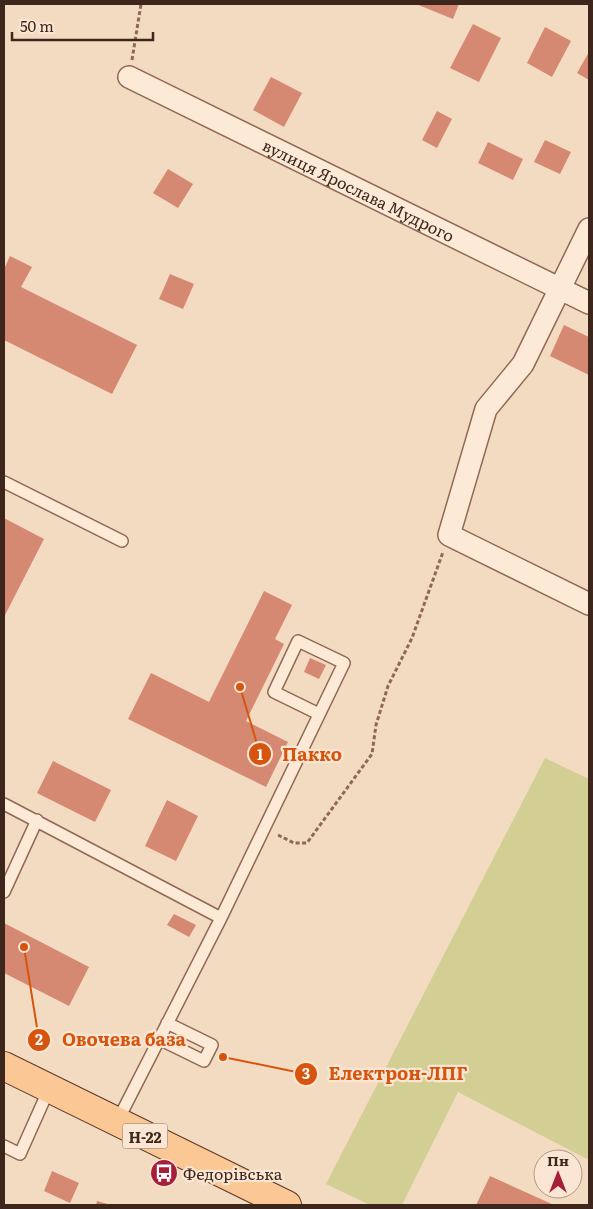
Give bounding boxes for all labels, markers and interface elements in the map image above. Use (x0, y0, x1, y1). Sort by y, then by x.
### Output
scale bar (12, 10, 154, 42)
text: 50 m (20, 14, 54, 37)
street label: вулиця Ярослава Мудрого (259, 133, 459, 247)
callout: Пакко (247, 738, 352, 771)
text: Пакко (282, 740, 342, 767)
text: 1 (257, 742, 263, 765)
callout: Овочева база (27, 1023, 196, 1056)
text: Овочева база (62, 1025, 186, 1052)
text: 2 (35, 1027, 43, 1050)
callout: Електрон-ЛПГ (293, 1057, 477, 1090)
text: Електрон-ЛПГ (328, 1059, 468, 1086)
text: 3 (302, 1061, 310, 1084)
road number: Н-22 (122, 1124, 168, 1148)
north arrow (533, 1149, 583, 1199)
text: Пн (547, 1150, 569, 1170)
bus stop icon: Федорівська (149, 1158, 179, 1188)
place label: Федорівська (183, 1161, 283, 1185)

